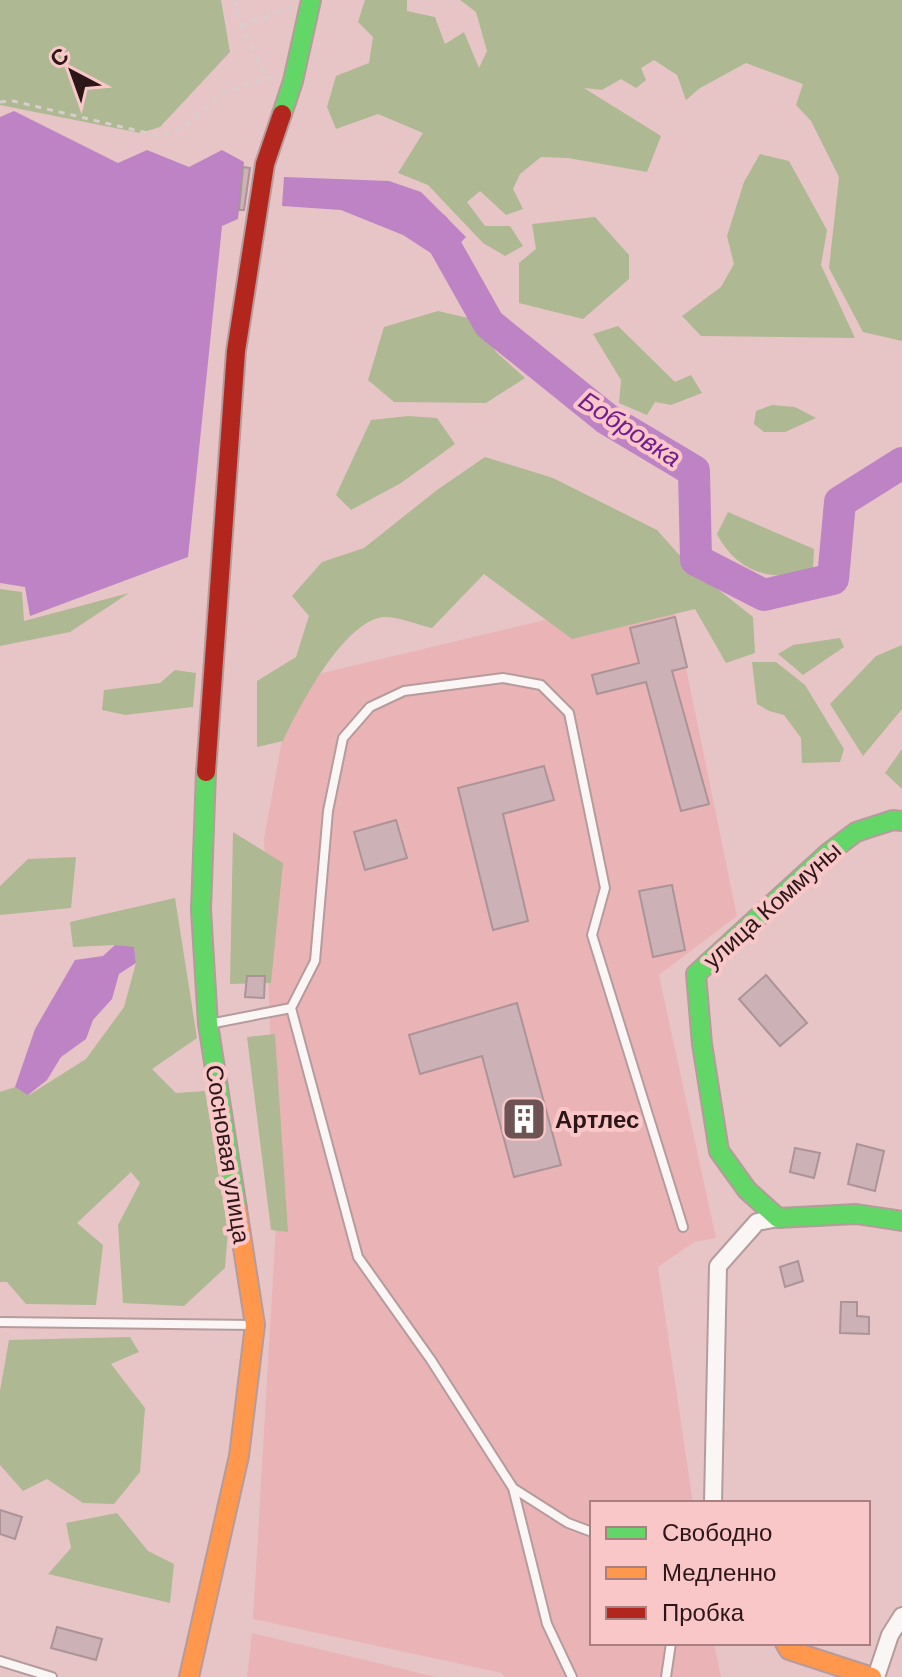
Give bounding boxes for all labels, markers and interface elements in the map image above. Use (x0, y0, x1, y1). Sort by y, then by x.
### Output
north arrow (32, 32, 112, 112)
text: С (44, 41, 75, 73)
water label: Бобровка (572, 383, 688, 475)
street label: улица Коммуны (696, 835, 848, 975)
street label: Сосновая улица (199, 1062, 258, 1246)
building icon: Артлес (500, 1095, 548, 1143)
place label: Артлес (555, 1104, 639, 1135)
legend (590, 1501, 870, 1645)
text: Свободно (662, 1517, 772, 1548)
text: Медленно (662, 1557, 776, 1588)
text: Пробка (662, 1597, 745, 1628)

